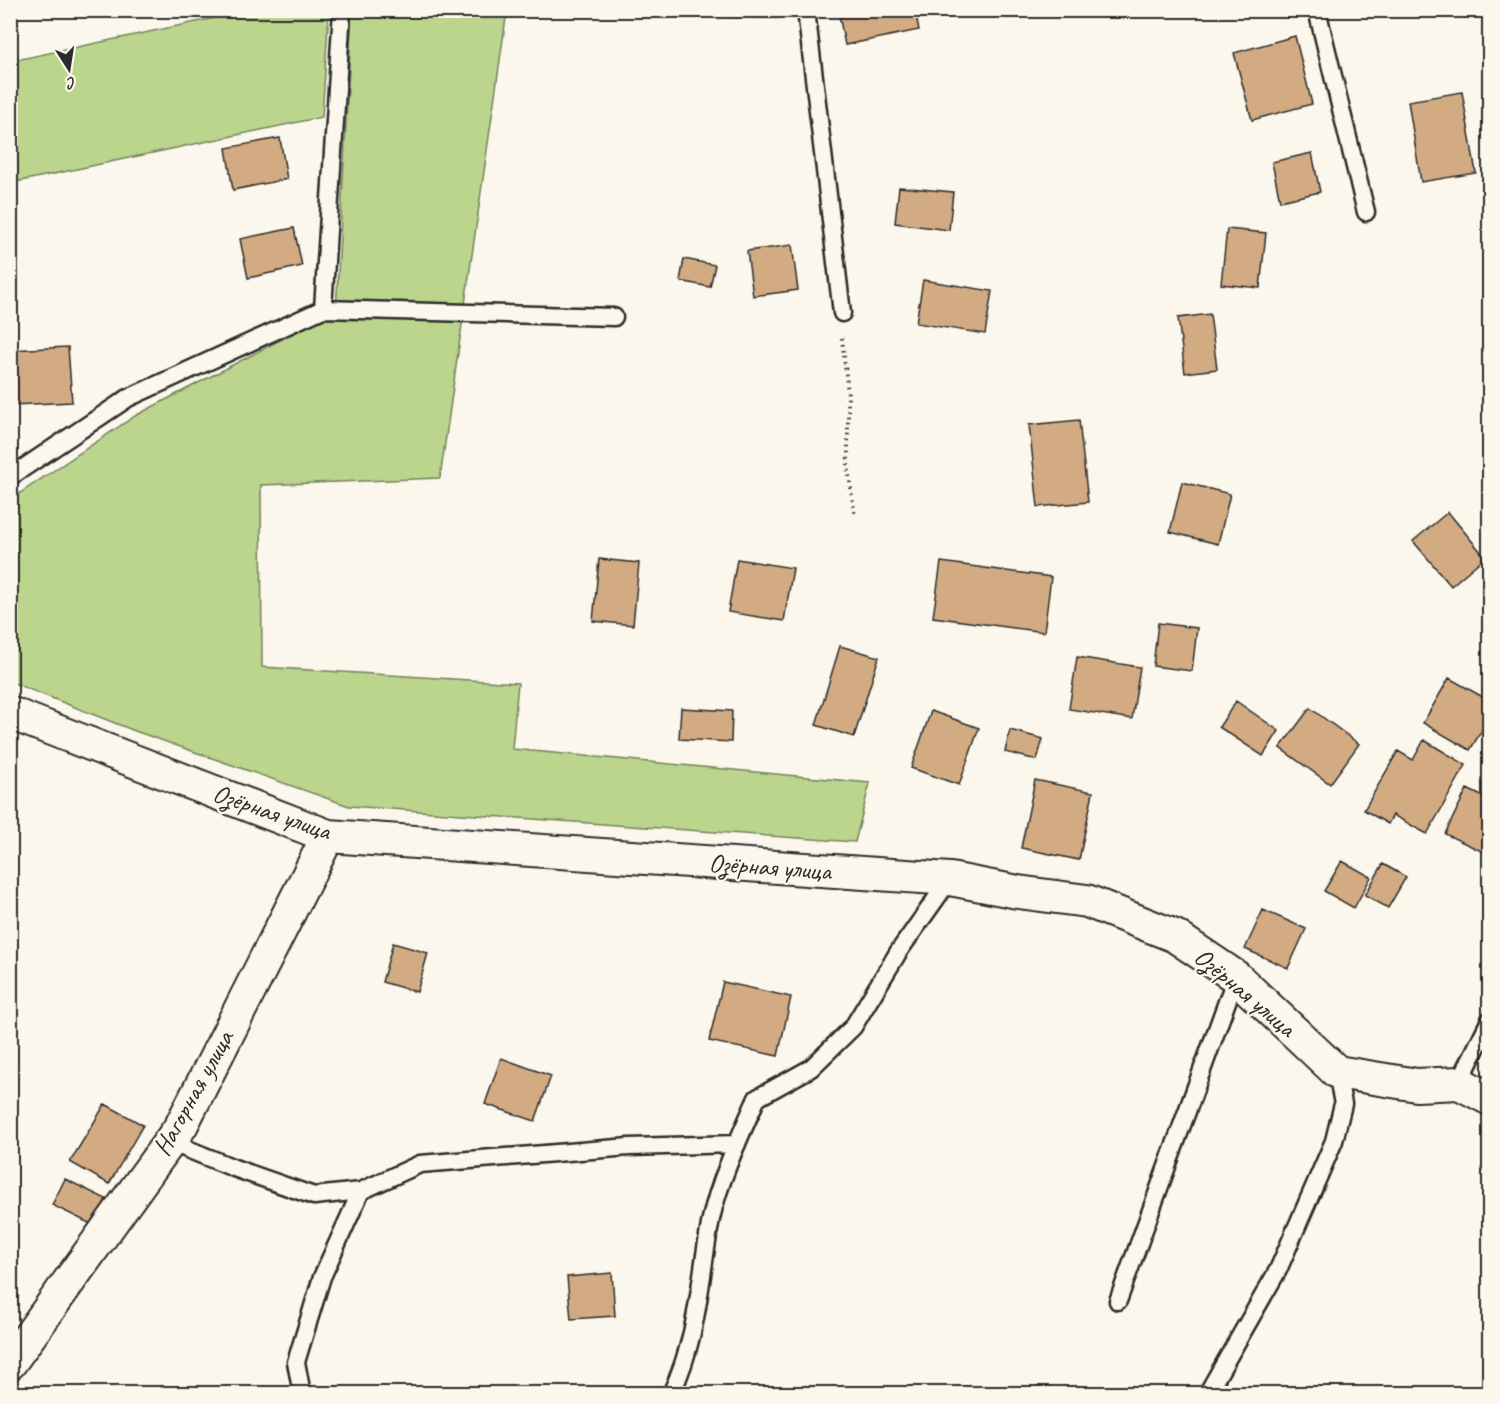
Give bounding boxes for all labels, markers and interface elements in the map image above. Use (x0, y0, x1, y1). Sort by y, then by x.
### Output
north arrow (39, 39, 99, 99)
text: С (64, 72, 78, 94)
street label: Озёрная улица (208, 776, 337, 849)
street label: Озёрная улица (708, 846, 834, 889)
street label: Озёрная улица (1187, 940, 1304, 1046)
street label: Нагорная улица (145, 1023, 242, 1161)

